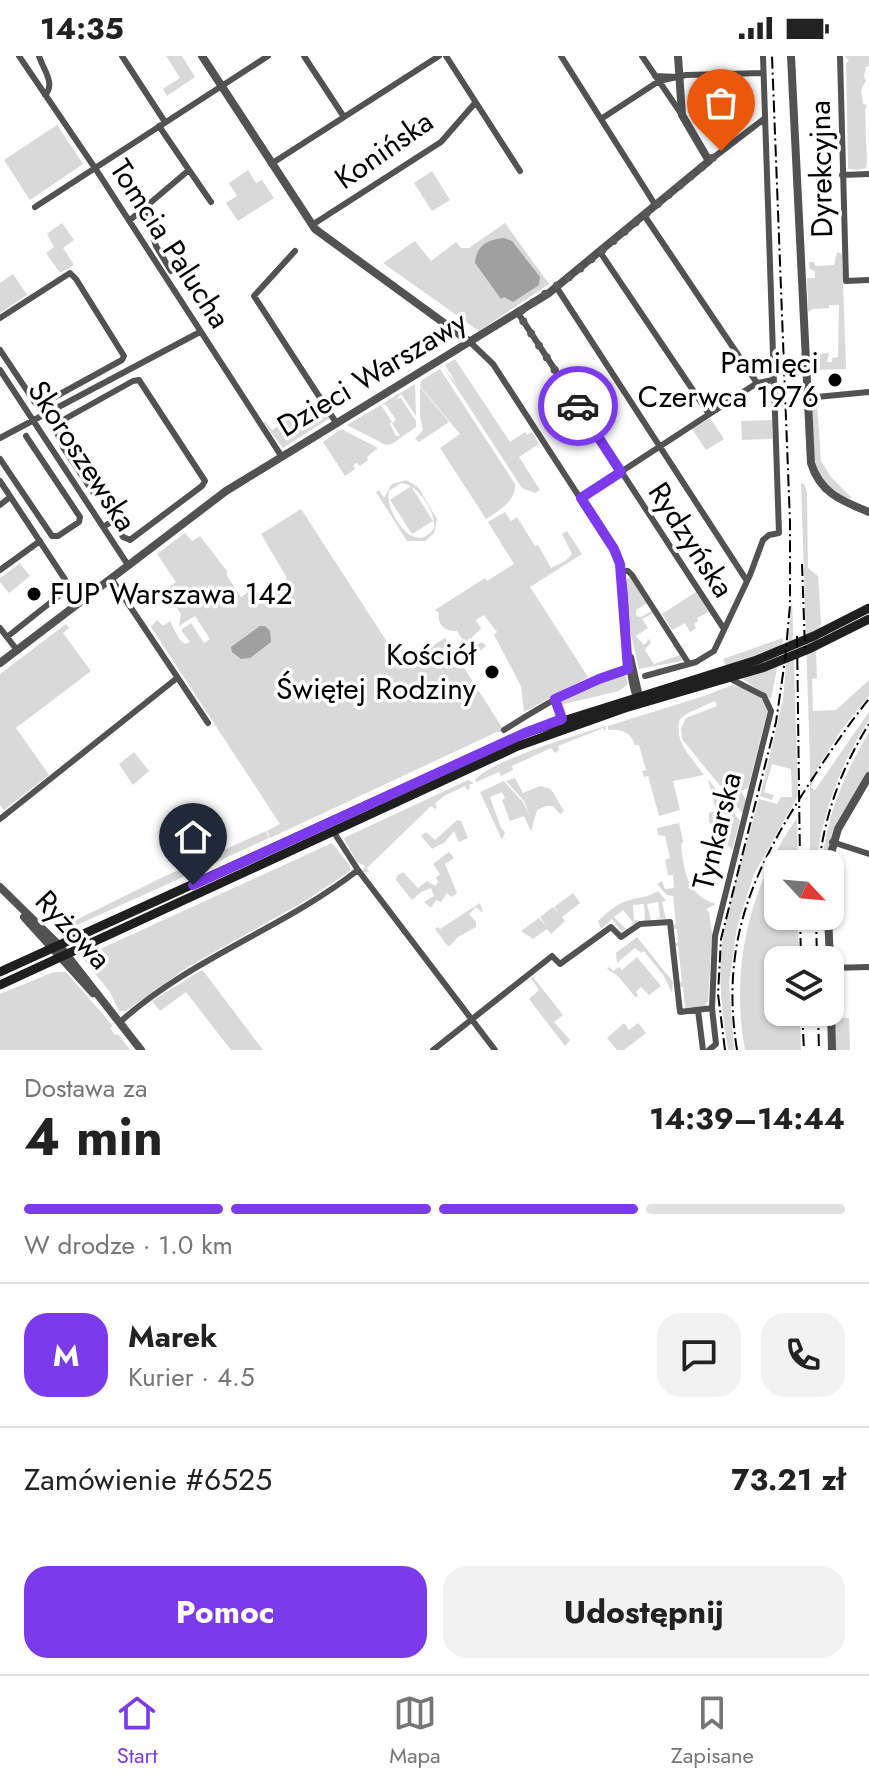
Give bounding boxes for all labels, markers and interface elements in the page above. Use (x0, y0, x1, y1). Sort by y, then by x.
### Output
text: 14:35 (40, 7, 124, 50)
pin (687, 69, 755, 151)
icon: bag (699, 81, 743, 125)
street label: Konińska (326, 100, 442, 199)
street label: Dyrekcyjna (798, 100, 843, 238)
street label: Tomcia Palucha (100, 151, 241, 337)
street label: Dzieci Warszawy (269, 299, 476, 447)
place label: Pamięci Czerwca 1976 (638, 341, 819, 418)
courier (538, 366, 618, 446)
marker: Pamięci Czerwca 1976 (826, 371, 844, 389)
street label: Skoroszewska (17, 372, 147, 540)
icon: car (556, 384, 600, 428)
street label: Rydzyńska (638, 473, 745, 606)
place label: FUP Warszawa 142 (50, 572, 293, 615)
marker: FUP Warszawa 142 (25, 585, 43, 603)
place label: Kościół Świętej Rodziny (276, 633, 477, 710)
marker: Kościół Świętej Rodziny (483, 663, 501, 681)
street label: Tynkarska (681, 768, 752, 894)
pin (159, 803, 227, 885)
icon: home (171, 815, 215, 859)
north arrow (764, 850, 844, 930)
map controls (764, 850, 844, 1026)
street label: Ryżowa (25, 880, 121, 979)
button: layers (764, 946, 844, 1026)
text: Dostawa za (24, 1069, 147, 1107)
text: 14:39–14:44 (649, 1097, 845, 1140)
text: 4 min (24, 1099, 163, 1175)
text: W drodze · 1.0 km (24, 1226, 233, 1264)
button: chat (657, 1313, 741, 1397)
button: phone (761, 1313, 845, 1397)
text: Marek (128, 1315, 217, 1358)
text: M (53, 1334, 79, 1377)
text: Kurier · 4.5 (128, 1358, 255, 1396)
text: Zamówienie #6525 (24, 1458, 272, 1501)
text: 73.21 zł (731, 1458, 845, 1501)
button: Pomoc (24, 1566, 427, 1658)
button: Udostępnij (443, 1566, 845, 1658)
tab: Start (115, 1691, 159, 1771)
tab: Mapa (389, 1691, 441, 1771)
tab: Zapisane (671, 1691, 754, 1771)

